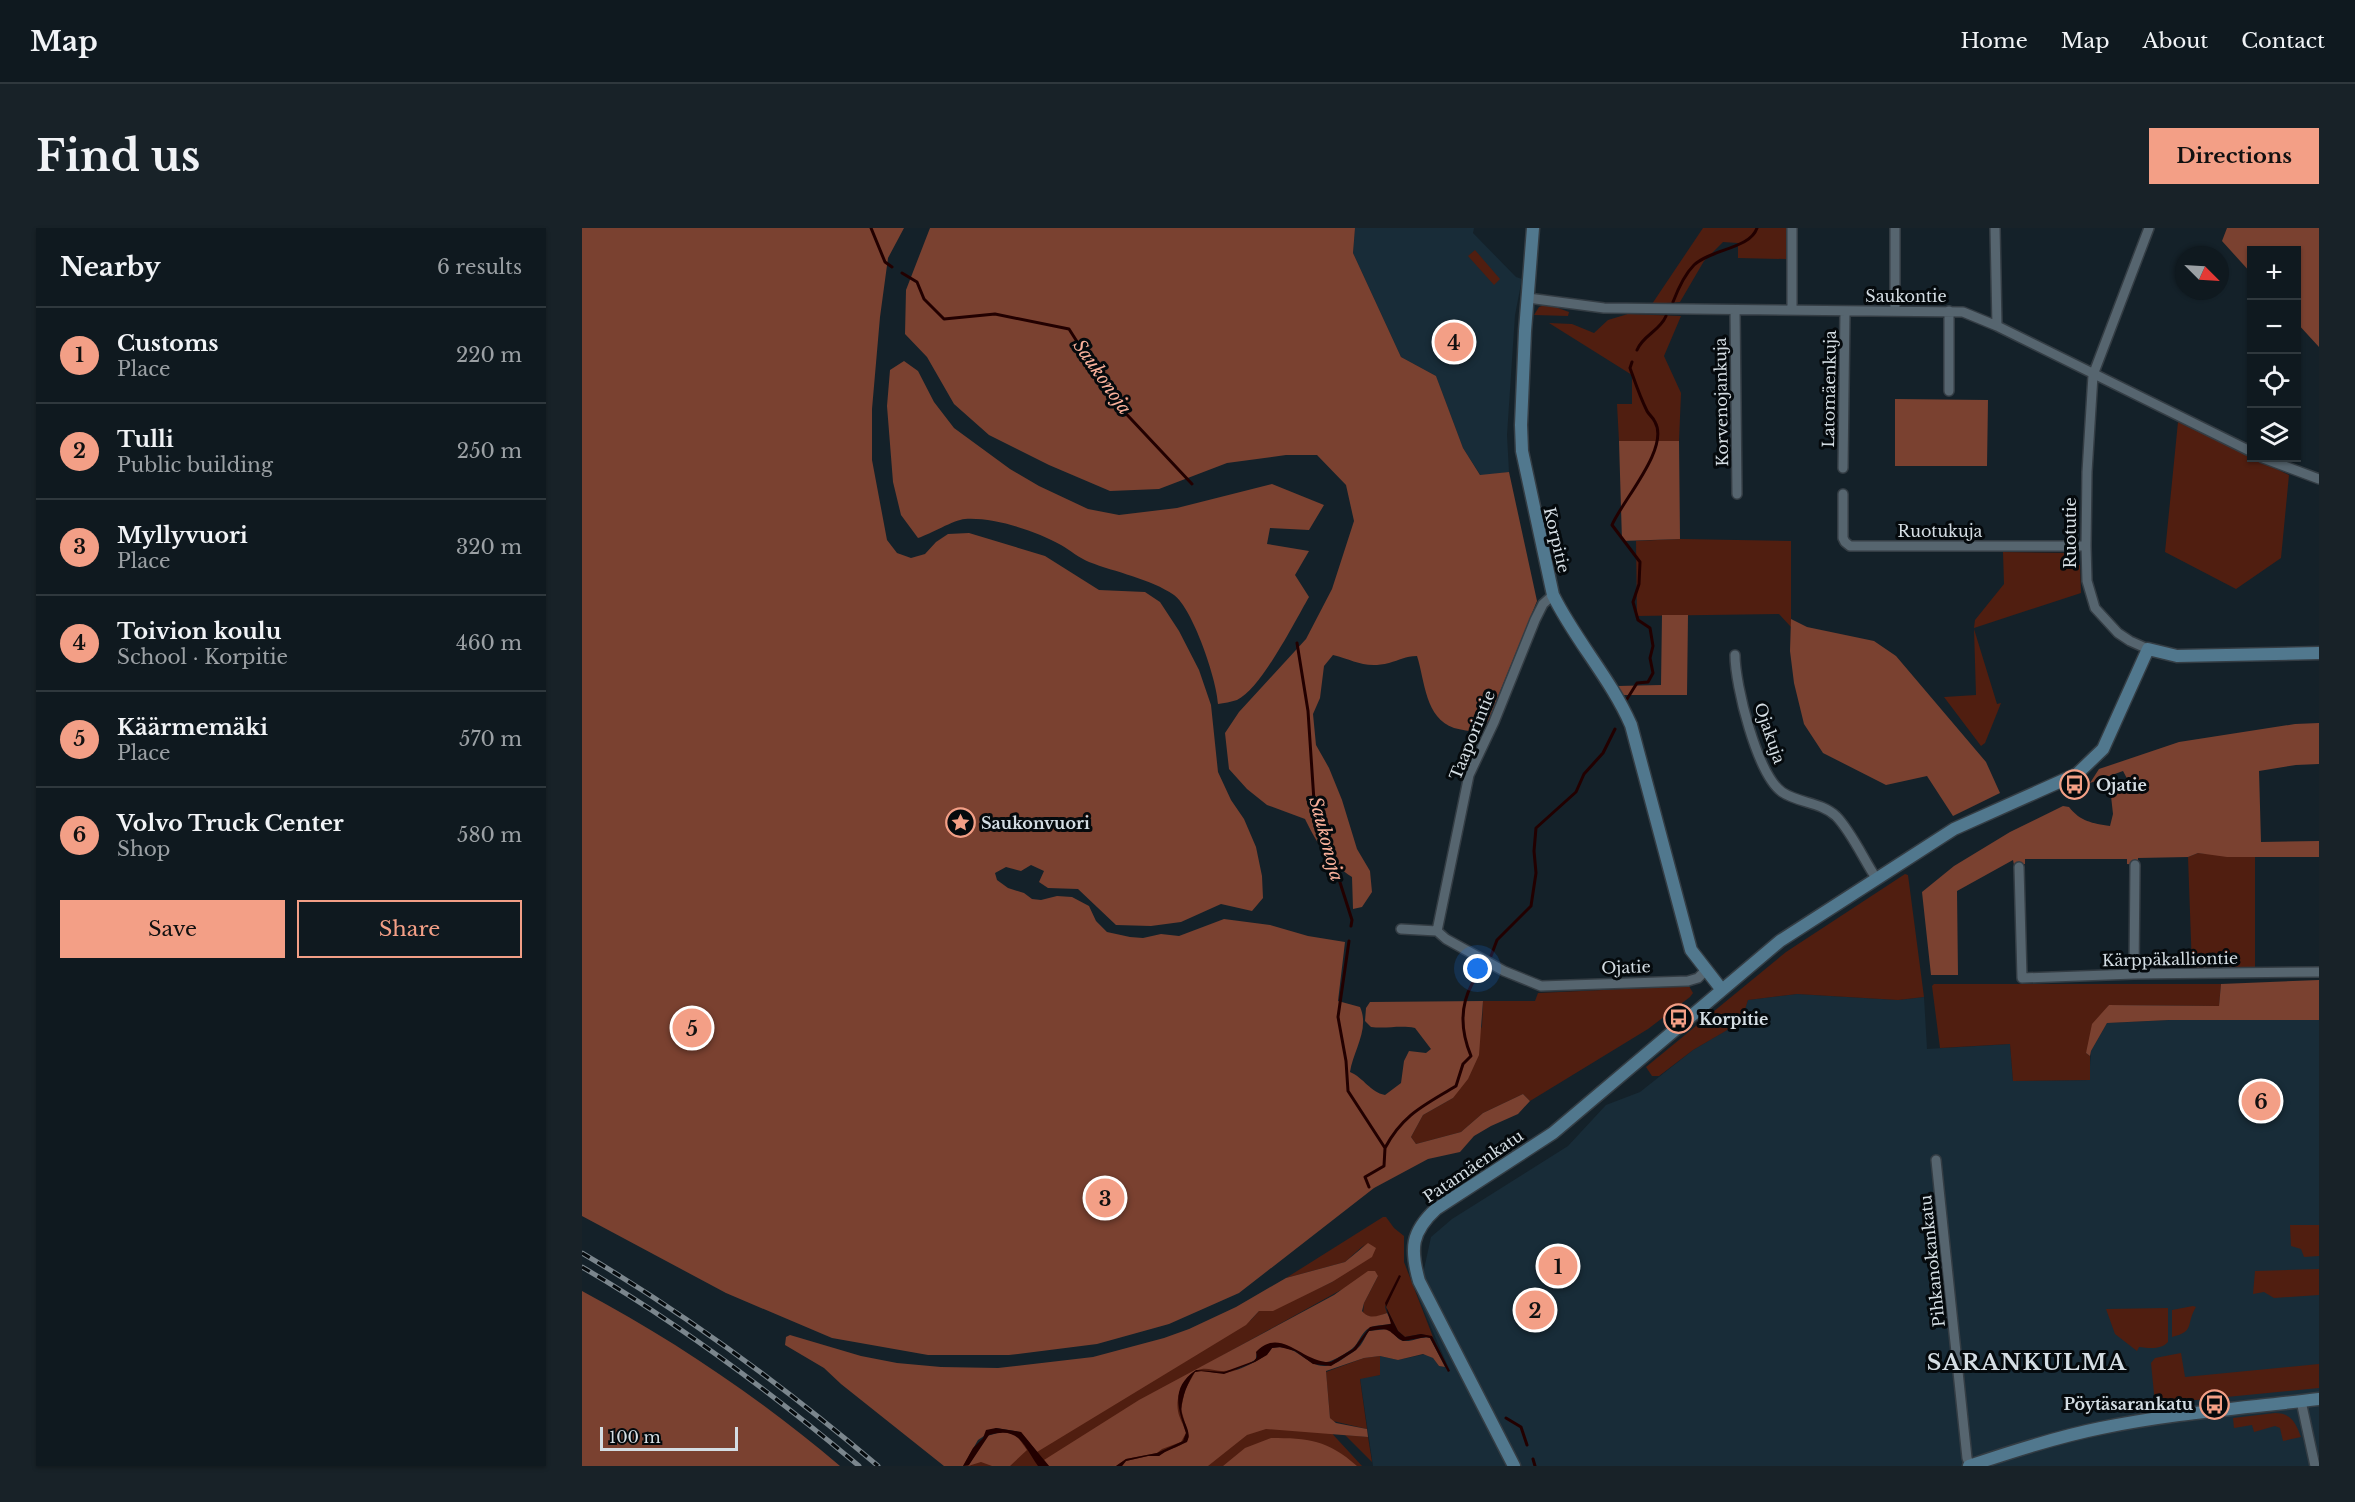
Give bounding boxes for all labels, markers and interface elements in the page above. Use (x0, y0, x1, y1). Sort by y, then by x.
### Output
text: Map (30, 24, 98, 59)
text: Home (1961, 28, 2028, 54)
text: Map (2061, 28, 2109, 54)
text: About (2142, 28, 2208, 54)
text: Contact (2241, 28, 2325, 54)
button: Directions (2149, 128, 2319, 184)
text: Find us (36, 130, 200, 182)
north arrow (2175, 246, 2229, 300)
map controls (2247, 246, 2301, 462)
button: + (2247, 246, 2301, 300)
text: Nearby (60, 251, 161, 283)
text: 6 results (437, 255, 522, 279)
street label: Saukontie (1865, 286, 1947, 306)
button: − (2247, 300, 2301, 354)
pin: 4 (1434, 320, 1474, 364)
text: Customs (117, 330, 218, 357)
street label: Latomäenkuja (1818, 330, 1840, 448)
water label: Saukonoja (1068, 335, 1136, 419)
street label: Korvenojankuja (1710, 337, 1732, 467)
text: 1 (75, 343, 84, 367)
text: 220 m (456, 343, 522, 367)
button: locate (2247, 354, 2301, 408)
text: Place (117, 357, 171, 381)
button: layers (2247, 408, 2301, 462)
text: Tulli (117, 426, 174, 453)
text: 2 (73, 439, 86, 463)
text: 250 m (457, 439, 522, 463)
text: Public building (117, 453, 273, 477)
street label: Ruotutie (2060, 497, 2080, 569)
street label: Korpitie (1540, 505, 1574, 575)
street label: Ruotukuja (1898, 521, 1983, 541)
text: Myllyvuori (117, 522, 248, 549)
text: 3 (73, 535, 86, 559)
text: 320 m (456, 535, 522, 559)
text: Place (117, 549, 171, 573)
text: Toivion koulu (117, 618, 281, 645)
text: 4 (73, 631, 86, 655)
text: 460 m (456, 631, 522, 655)
text: School · Korpitie (117, 645, 288, 669)
street label: Taaporintie (1445, 687, 1499, 783)
street label: Ojakuja (1750, 700, 1790, 766)
text: Käärmemäki (117, 714, 268, 741)
text: 5 (74, 727, 85, 751)
text: 570 m (459, 727, 522, 751)
text: Place (117, 741, 171, 765)
bus stop icon: Ojatie (2059, 769, 2091, 801)
place label: Ojatie (2096, 775, 2147, 795)
water label: Saukonoja (1304, 794, 1348, 884)
place icon: Saukonvuori (944, 807, 976, 839)
text: Volvo Truck Center (117, 810, 344, 837)
place label: Saukonvuori (981, 813, 1090, 833)
text: 6 (73, 823, 86, 847)
text: 580 m (457, 823, 522, 847)
text: Shop (117, 837, 170, 861)
button: Save (60, 900, 285, 958)
button: Share (297, 900, 522, 958)
street label: Kärppäkalliontie (2102, 948, 2238, 970)
your location (1463, 954, 1492, 983)
street label: Ojatie (1601, 956, 1651, 978)
bus stop icon: Korpitie (1662, 1003, 1694, 1035)
pin: 5 (672, 1006, 712, 1050)
place label: Korpitie (1699, 1009, 1768, 1029)
pin: 6 (2242, 1078, 2280, 1124)
street label: Patamäenkatu (1419, 1125, 1527, 1207)
pin: 3 (1086, 1176, 1124, 1220)
street label: Pihkanokankatu (1915, 1194, 1949, 1328)
pin: 1 (1538, 1244, 1578, 1288)
pin: 2 (1516, 1288, 1554, 1332)
district label: SARANKULMA (1927, 1349, 2127, 1376)
bus stop icon: Pöytäsarankatu (2198, 1388, 2230, 1420)
place label: Pöytäsarankatu (2063, 1394, 2194, 1414)
scale bar (600, 1424, 738, 1452)
text: 100 m (609, 1427, 661, 1447)

